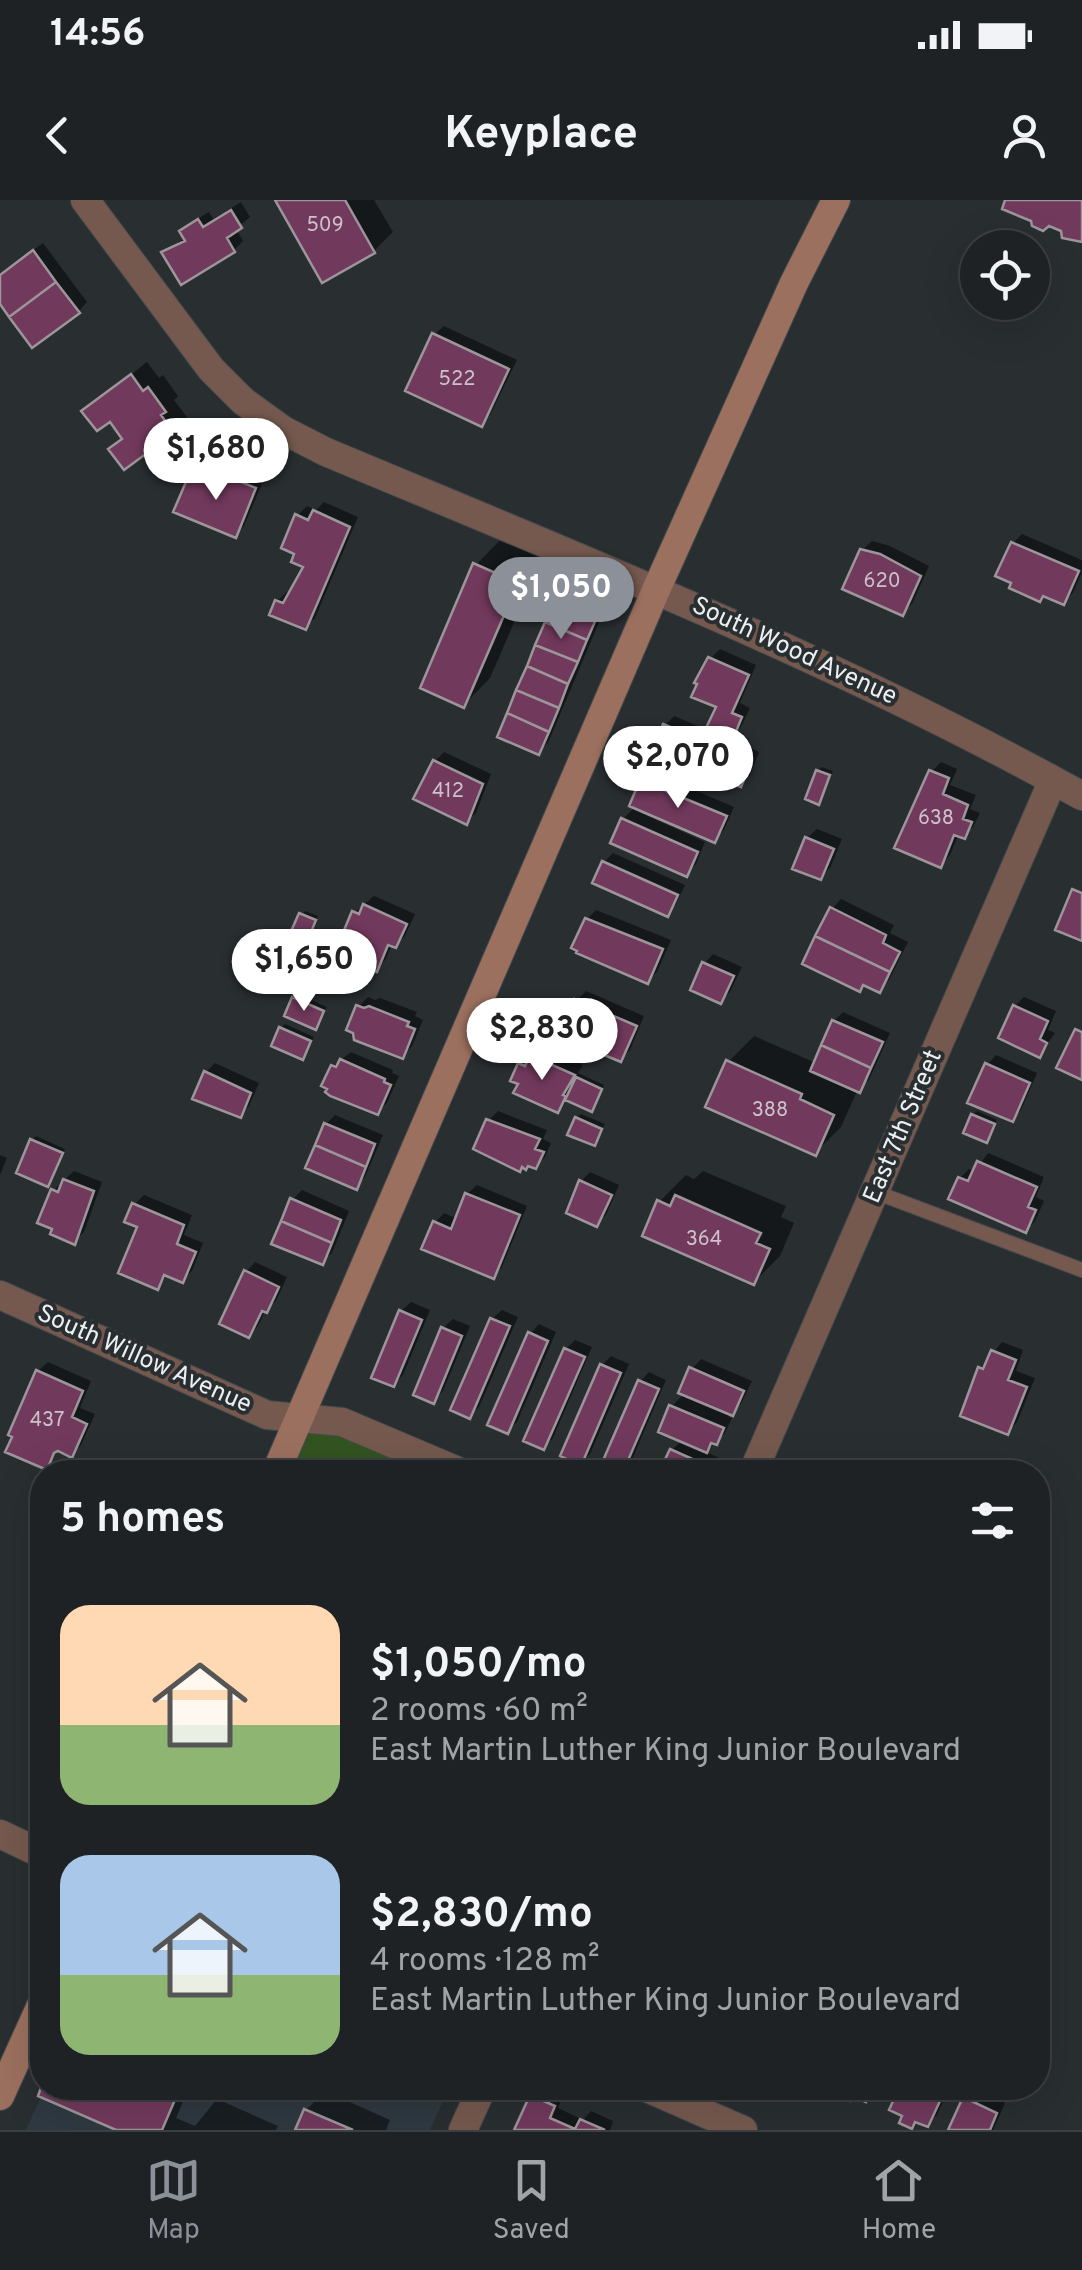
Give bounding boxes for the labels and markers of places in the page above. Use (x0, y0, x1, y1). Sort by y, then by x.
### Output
pin: $1,680 (135, 418, 297, 503)
pin: $1,050 (480, 557, 642, 642)
pin: $2,070 (597, 726, 759, 811)
pin: $1,650 (223, 929, 385, 1014)
pin: $2,830 (461, 998, 623, 1083)

